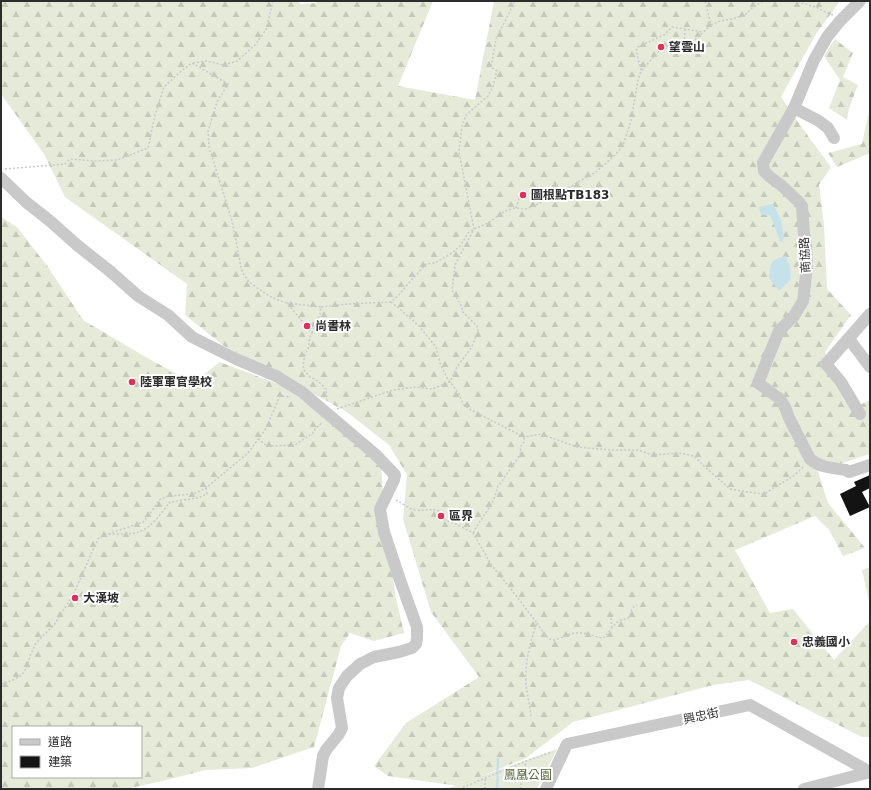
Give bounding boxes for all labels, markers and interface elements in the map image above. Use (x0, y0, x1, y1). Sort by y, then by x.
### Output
place label: 望雲山 (669, 40, 705, 54)
marker: 望雲山 (656, 42, 666, 52)
place label: 圖根點TB183 (531, 188, 609, 202)
marker: 圖根點TB183 (518, 190, 528, 200)
street label: 商協路 (797, 237, 813, 273)
place label: 尚書林 (315, 319, 351, 333)
marker: 尚書林 (302, 321, 312, 331)
place label: 陸軍軍官學校 (140, 375, 212, 389)
marker: 陸軍軍官學校 (127, 377, 137, 387)
place label: 區界 (449, 509, 473, 523)
marker: 區界 (436, 511, 446, 521)
place label: 大漢坡 (83, 591, 119, 605)
marker: 大漢坡 (70, 593, 80, 603)
place label: 忠義國小 (802, 635, 850, 649)
marker: 忠義國小 (789, 637, 799, 647)
street label: 興忠街 (682, 705, 720, 727)
legend (12, 726, 142, 778)
text: 道路 (48, 735, 72, 749)
text: 建築 (48, 755, 72, 769)
park label: 鳳凰公園 (504, 768, 552, 782)

